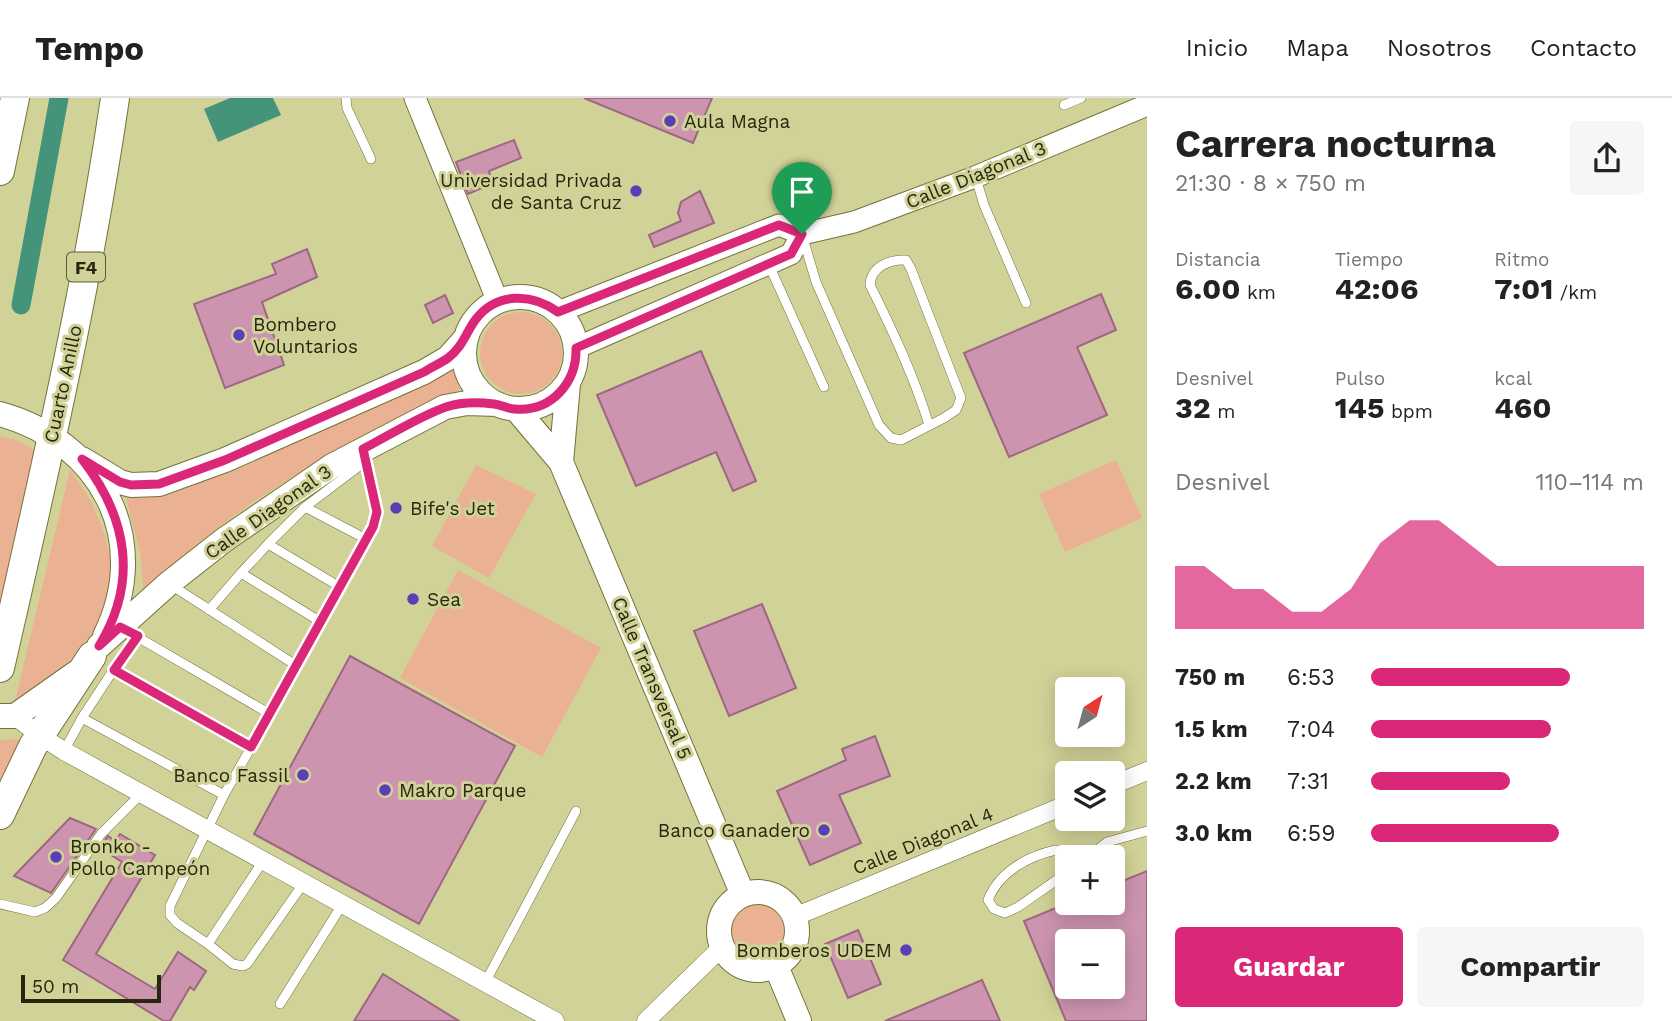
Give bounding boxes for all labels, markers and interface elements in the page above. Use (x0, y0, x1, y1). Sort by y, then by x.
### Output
text: Tempo (35, 29, 144, 68)
text: Inicio (1186, 34, 1248, 62)
text: Mapa (1286, 34, 1349, 62)
text: Nosotros (1387, 34, 1492, 62)
text: Contacto (1530, 34, 1637, 62)
place label: Aula Magna (684, 110, 790, 133)
marker: Aula Magna (662, 113, 678, 129)
button: share (1570, 121, 1644, 195)
text: Carrera nocturna (1175, 122, 1496, 166)
street label: Calle Diagonal 3 (903, 136, 1049, 214)
pin (772, 162, 832, 234)
place label: Universidad Privada de Santa Cruz (440, 169, 622, 214)
text: 21:30 · 8 × 750 m (1175, 170, 1366, 197)
icon: arrive (783, 173, 821, 211)
marker: Universidad Privada de Santa Cruz (628, 183, 644, 199)
text: Distancia (1175, 248, 1261, 271)
text: Tiempo (1335, 248, 1403, 271)
text: Ritmo (1494, 248, 1549, 271)
road number: F4 (67, 252, 105, 282)
text: 6.00 (1175, 271, 1241, 306)
text: 42:06 (1335, 271, 1418, 306)
text: 7:01 (1494, 271, 1553, 306)
text: km (1241, 281, 1276, 304)
text: /km (1553, 281, 1597, 304)
place label: Bombero Voluntarios (253, 313, 358, 358)
street label: Cuarto Anillo (39, 323, 87, 445)
marker: Bombero Voluntarios (231, 327, 247, 343)
text: Desnivel (1175, 367, 1253, 390)
text: Pulso (1335, 367, 1385, 390)
text: kcal (1494, 367, 1532, 390)
text: 32 (1175, 390, 1211, 425)
text: 145 (1335, 390, 1384, 425)
text: 460 (1494, 390, 1552, 425)
text: m (1211, 400, 1235, 423)
text: bpm (1384, 400, 1433, 423)
street label: Calle Diagonal 3 (200, 460, 336, 564)
text: Desnivel (1175, 469, 1270, 496)
text: 110–114 m (1536, 469, 1644, 496)
place label: Bife's Jet (410, 497, 495, 520)
marker: Bife's Jet (388, 500, 404, 516)
place label: Sea (427, 588, 461, 611)
marker: Sea (405, 591, 421, 607)
street label: Calle Transversal 5 (607, 593, 697, 763)
text: 750 m (1175, 664, 1245, 691)
text: 6:53 (1287, 664, 1335, 691)
north arrow (1055, 677, 1125, 747)
map controls (1055, 677, 1125, 999)
text: 1.5 km (1175, 716, 1248, 743)
text: 7:04 (1287, 716, 1335, 743)
button: layers (1055, 761, 1125, 831)
place label: Banco Fassil (173, 764, 289, 787)
marker: Banco Fassil (295, 767, 311, 783)
text: 2.2 km (1175, 768, 1252, 795)
text: 7:31 (1287, 768, 1329, 795)
place label: Makro Parque (399, 779, 526, 802)
marker: Makro Parque (377, 782, 393, 798)
street label: Calle Diagonal 4 (849, 802, 997, 880)
place label: Banco Ganadero (658, 819, 810, 842)
text: 3.0 km (1175, 820, 1252, 847)
text: 6:59 (1287, 820, 1335, 847)
marker: Banco Ganadero (816, 822, 832, 838)
place label: Bronko - Pollo Campeón (70, 835, 210, 880)
button: + (1055, 845, 1125, 915)
marker: Bronko - Pollo Campeón (48, 849, 64, 865)
button: Guardar (1175, 927, 1403, 1007)
button: Compartir (1417, 927, 1644, 1007)
button: − (1055, 929, 1125, 999)
place label: Bomberos UDEM (736, 939, 892, 962)
marker: Bomberos UDEM (898, 942, 914, 958)
scale bar (21, 972, 161, 1004)
text: 50 m (32, 975, 79, 998)

